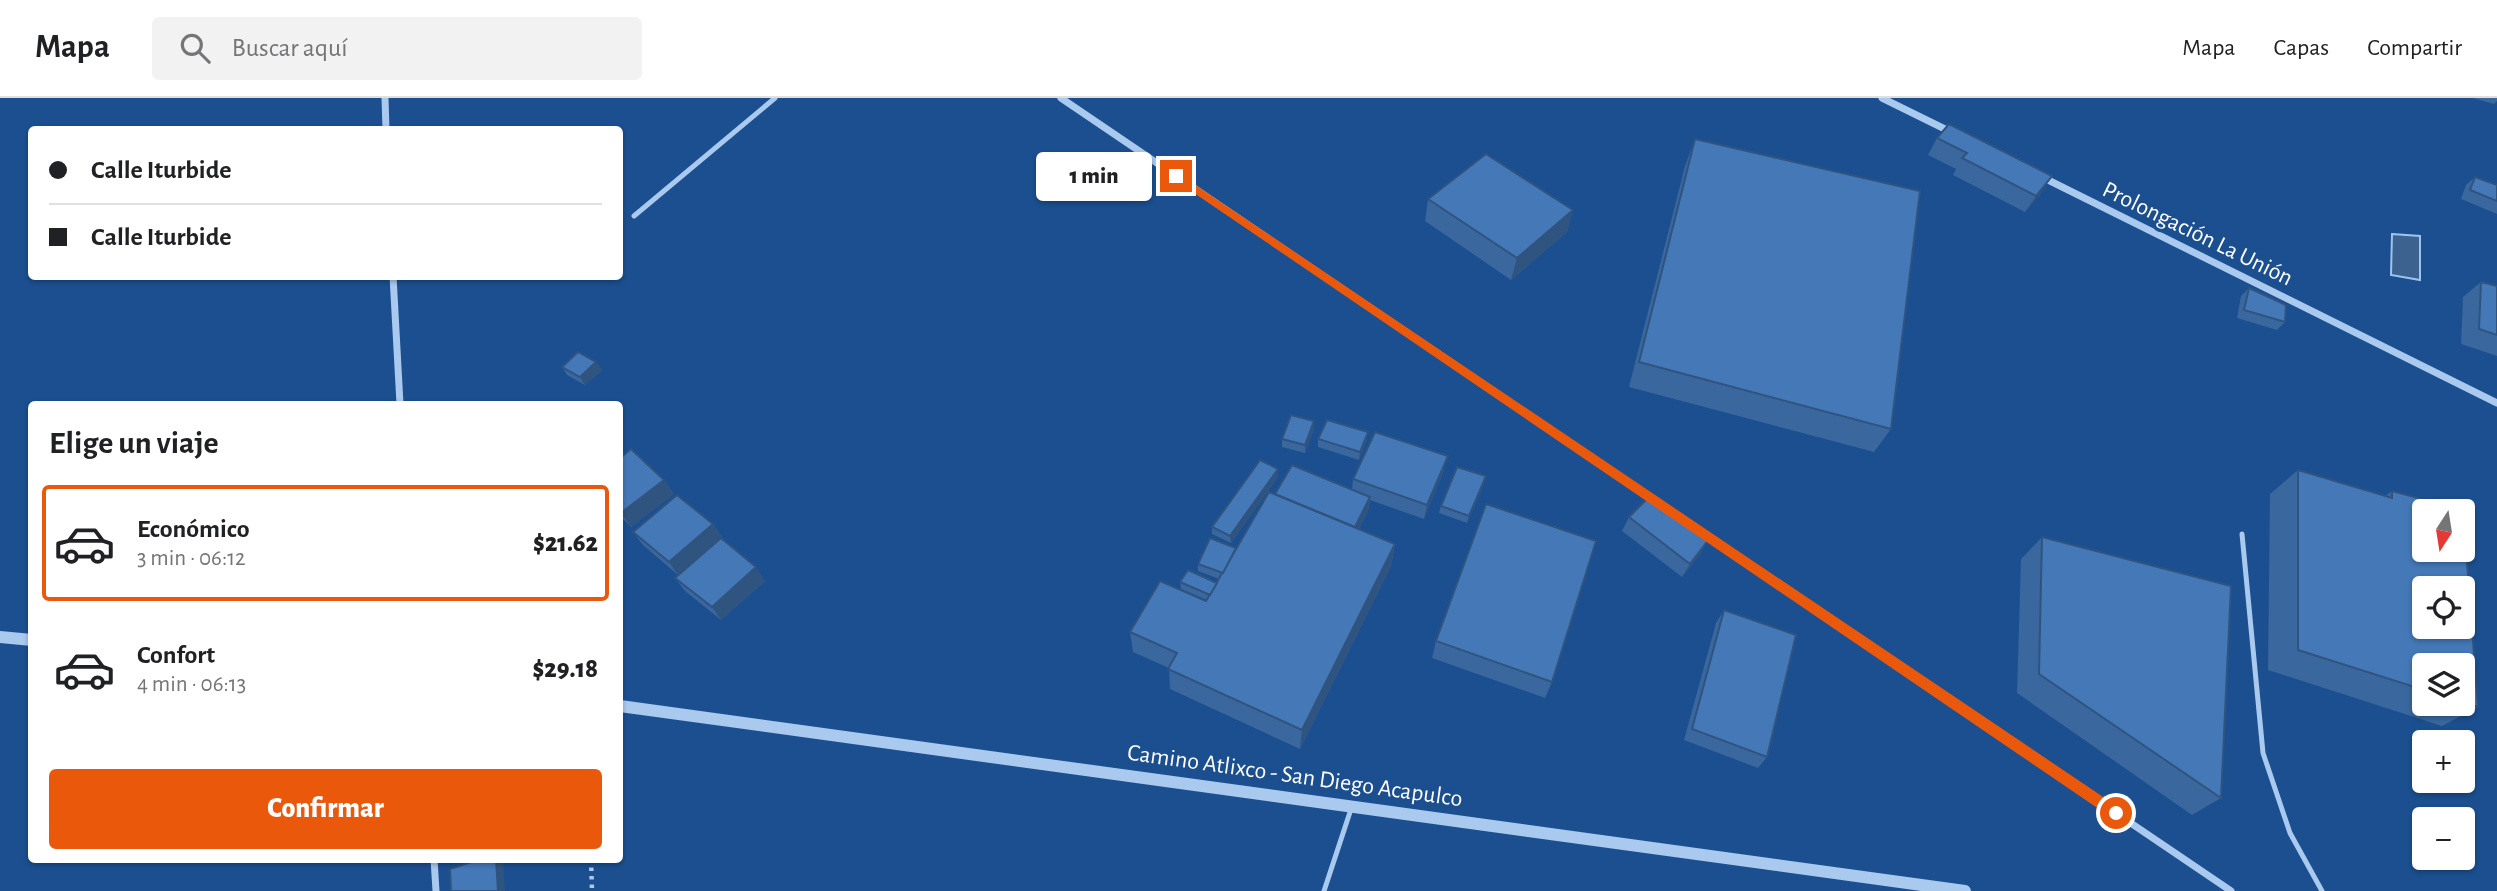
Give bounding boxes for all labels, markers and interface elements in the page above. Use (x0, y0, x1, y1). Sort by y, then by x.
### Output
search box (152, 17, 642, 80)
icon: search (176, 29, 214, 67)
text: Mapa (35, 31, 110, 64)
text: Buscar aquí (232, 35, 348, 61)
text: Mapa (2182, 36, 2235, 60)
text: Capas (2273, 36, 2329, 60)
text: Compartir (2367, 36, 2462, 60)
callout: 1 min (1036, 152, 1152, 200)
text: Calle Iturbide (91, 157, 232, 183)
route end (1160, 160, 1192, 192)
text: 1 min (1070, 165, 1118, 188)
street label: Prolongación La Unión (2099, 177, 2297, 290)
text: Calle Iturbide (91, 224, 232, 250)
text: Elige un viaje (49, 427, 219, 459)
north arrow (2412, 499, 2474, 562)
map controls (2412, 499, 2475, 870)
icon: car (53, 512, 116, 575)
text: Económico (137, 516, 250, 542)
text: $21.62 (533, 530, 598, 556)
text: 3 min · 06:12 (137, 547, 246, 570)
button: locate (2412, 576, 2475, 639)
icon: car (53, 638, 116, 701)
text: Confort (137, 642, 215, 668)
button: layers (2412, 653, 2475, 716)
text: $29.18 (532, 656, 598, 682)
text: 4 min · 06:13 (137, 673, 246, 696)
button: + (2412, 730, 2475, 793)
street label: Camino Atlixco - San Diego Acapulco (1126, 741, 1464, 811)
button: Confirmar (49, 769, 602, 849)
route start (2100, 797, 2132, 829)
button: − (2412, 807, 2475, 870)

